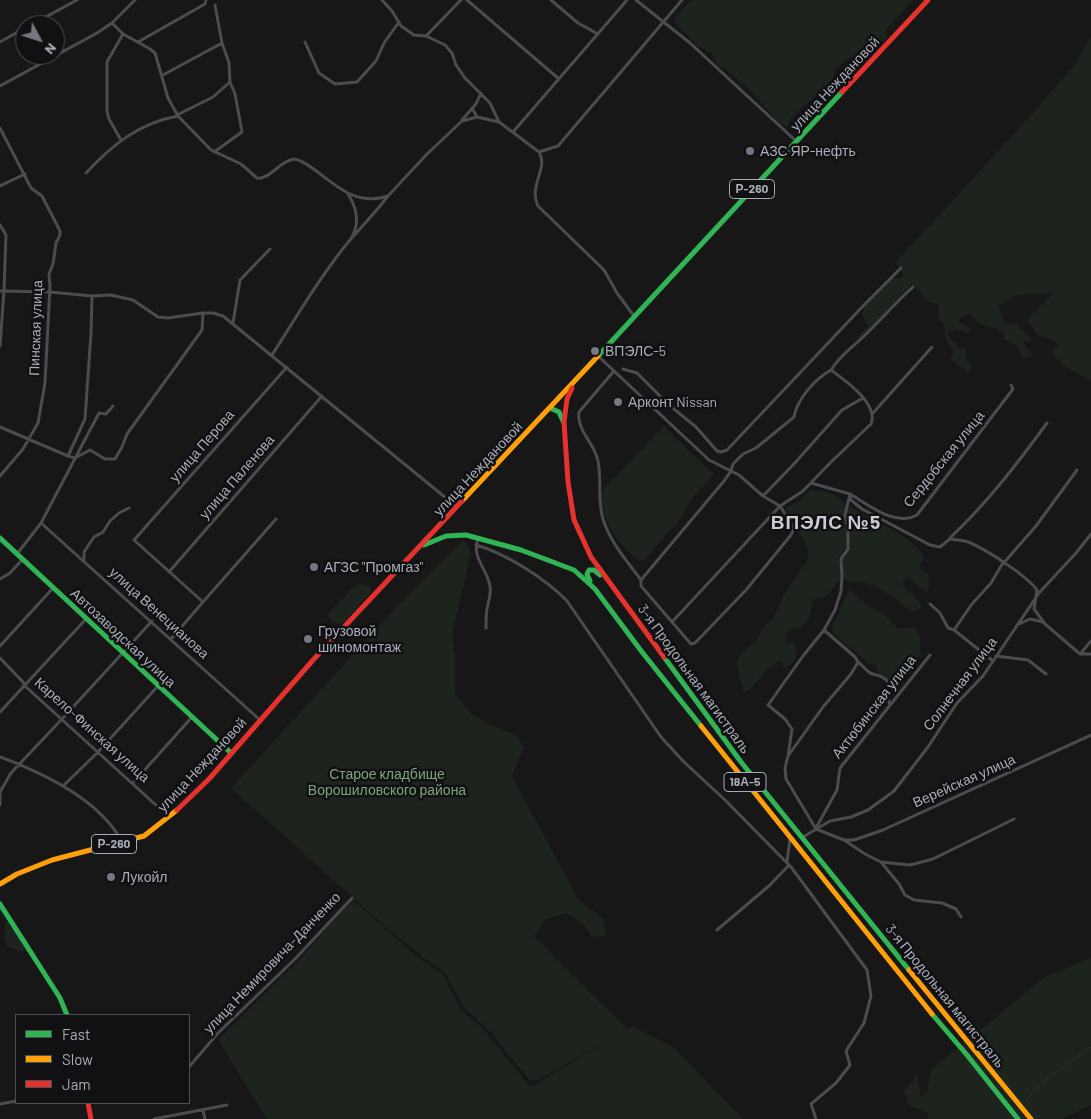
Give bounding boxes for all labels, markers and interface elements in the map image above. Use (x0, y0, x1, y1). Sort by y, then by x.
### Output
north arrow (15, 15, 65, 65)
street label: улица Неждановой (787, 33, 883, 135)
text: N (42, 40, 61, 58)
place label: АЗС ЯР-нефть (760, 143, 856, 159)
marker: АЗС ЯР-нефть (744, 145, 756, 157)
road number: Р-260 (730, 180, 774, 198)
street label: Пинская улица (26, 280, 46, 376)
place label: ВПЭЛС-5 (605, 343, 666, 359)
marker: ВПЭЛС-5 (589, 345, 601, 357)
place label: Арконт Nissan (628, 394, 717, 410)
marker: Арконт Nissan (612, 396, 624, 408)
street label: улица Перова (166, 407, 238, 485)
street label: Сердобская улица (900, 407, 988, 511)
street label: улица Неждановой (430, 418, 526, 520)
street label: улица Паленова (196, 432, 278, 522)
district label: ВПЭЛС №5 (770, 512, 882, 534)
place label: АГЗС "Промгаз" (324, 559, 423, 575)
marker: АГЗС "Промгаз" (308, 561, 320, 573)
street label: улица Венецианова (106, 564, 212, 662)
street label: Автозаводская улица (67, 585, 179, 691)
street label: 3-я Продольная магистраль (634, 601, 754, 757)
place label: Грузовой шиномонтаж (318, 623, 401, 656)
marker: Грузовой шиномонтаж (302, 633, 314, 645)
street label: Солнечная улица (919, 634, 1001, 734)
street label: Актюбинская улица (829, 652, 919, 762)
street label: Карело-Финская улица (31, 674, 153, 786)
street label: улица Неждановой (154, 714, 250, 816)
street label: Верейская улица (910, 751, 1018, 811)
park label: Старое кладбище Ворошиловского района (308, 766, 466, 799)
road number: 18А-5 (724, 772, 766, 792)
road number: Р-260 (92, 834, 136, 854)
place label: Лукойл (121, 869, 167, 885)
marker: Лукойл (105, 871, 117, 883)
street label: улица Немировича-Данченко (200, 889, 344, 1037)
street label: 3-я Продольная магистраль (882, 921, 1008, 1071)
legend (15, 1014, 190, 1104)
text: Fast (62, 1025, 90, 1043)
text: Slow (62, 1050, 93, 1068)
text: Jam (62, 1075, 91, 1093)

